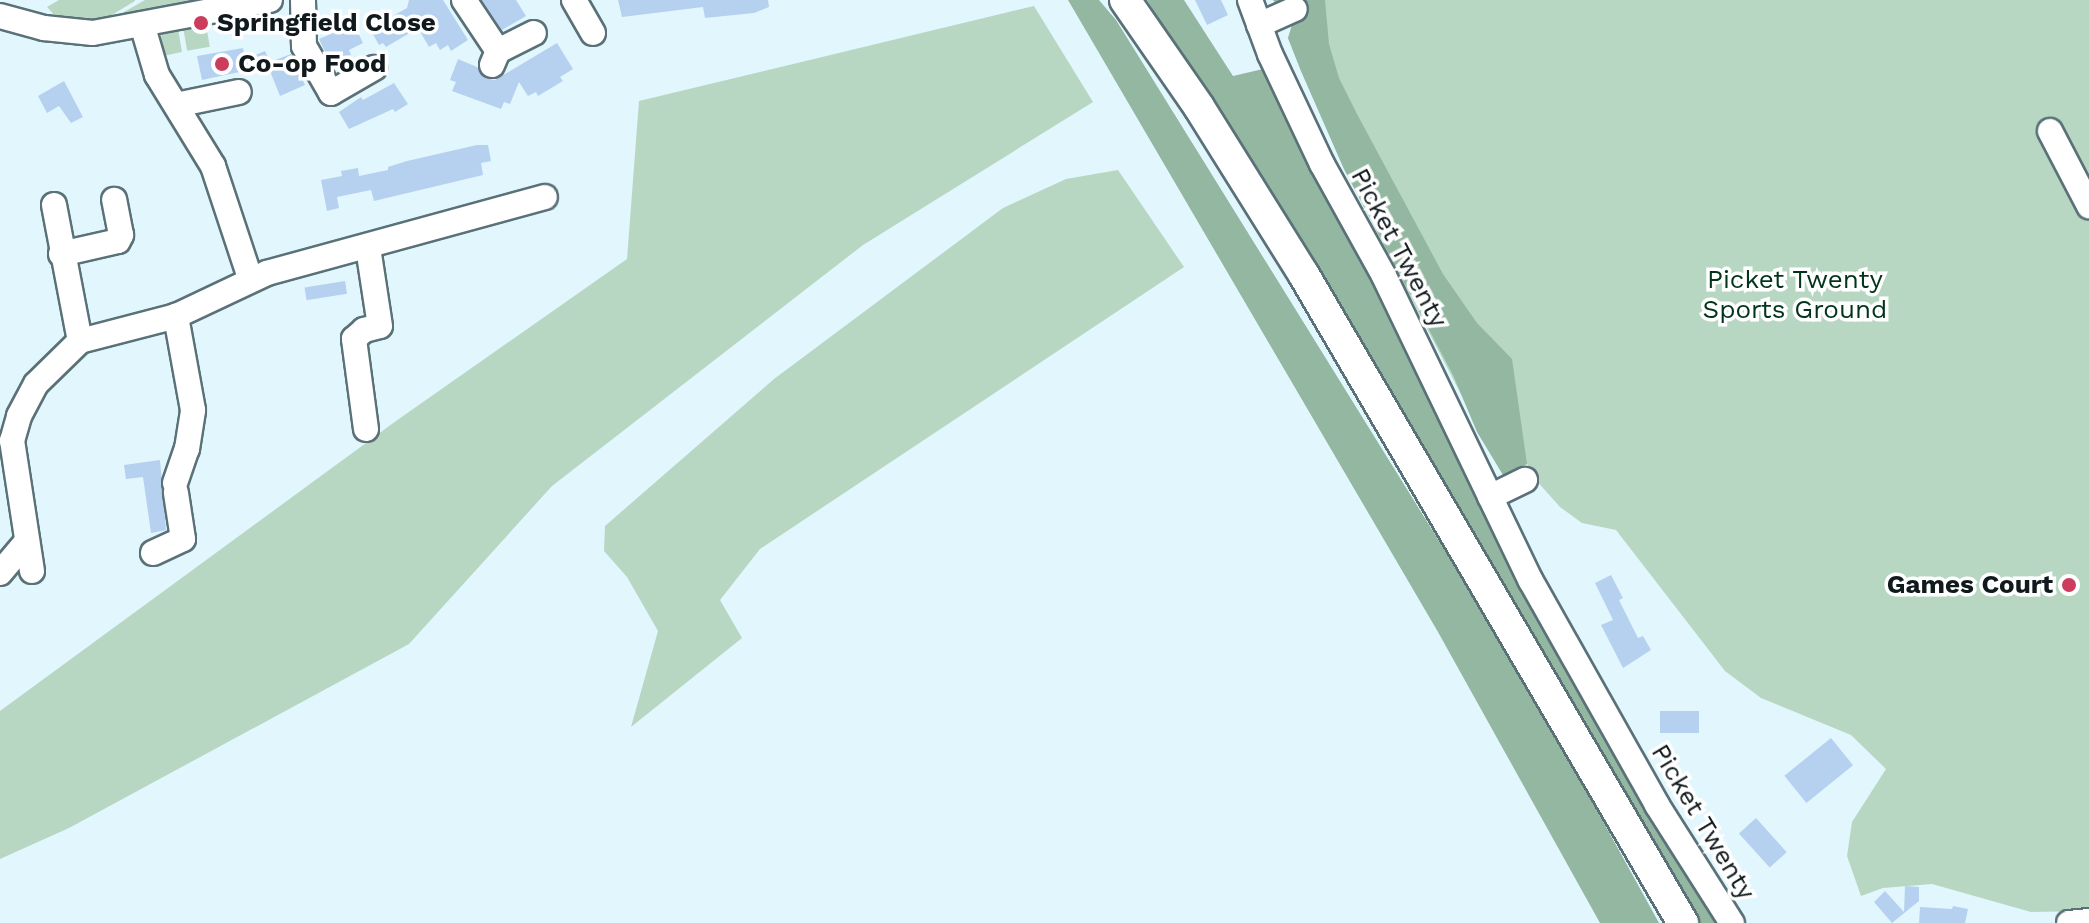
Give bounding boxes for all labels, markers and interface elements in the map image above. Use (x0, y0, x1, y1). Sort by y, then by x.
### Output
place label: Springfield Close (217, 7, 436, 39)
marker: Springfield Close (192, 14, 210, 32)
place label: Co-op Food (238, 48, 386, 80)
marker: Co-op Food (213, 55, 231, 73)
street label: Picket Twenty (1344, 163, 1454, 333)
park label: Picket Twenty Sports Ground (1703, 264, 1887, 326)
place label: Games Court (1887, 569, 2053, 601)
marker: Games Court (2060, 576, 2078, 594)
street label: Picket Twenty (1644, 738, 1762, 906)

